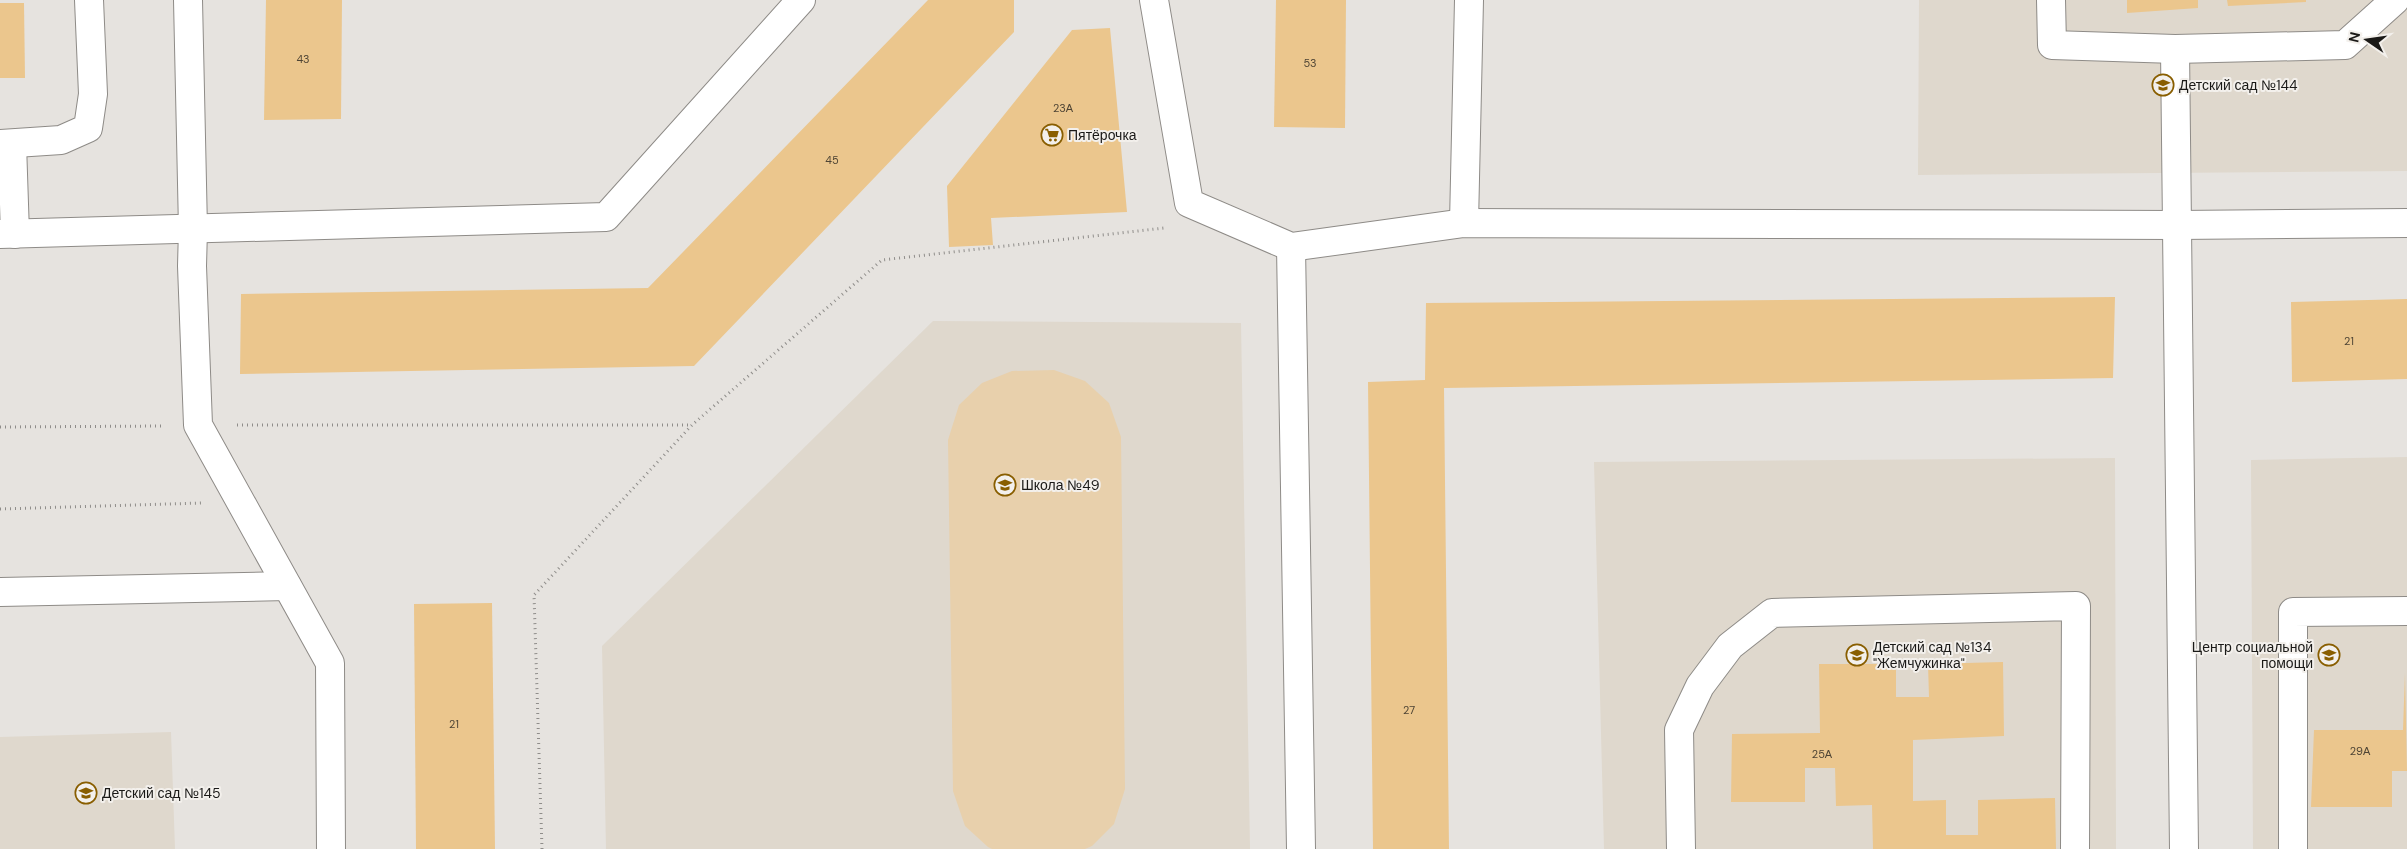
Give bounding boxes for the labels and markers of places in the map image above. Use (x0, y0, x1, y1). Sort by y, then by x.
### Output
school or university icon: Детский сад №144 (2151, 73, 2175, 97)
place label: Детский сад №144 (2179, 76, 2298, 94)
supermarket icon: Пятёрочка (1040, 123, 1064, 147)
place label: Пятёрочка (1068, 126, 1137, 144)
school or university icon: Школа №49 (993, 473, 1017, 497)
place label: Школа №49 (1021, 476, 1100, 494)
place label: Детский сад №134 "Жемчужинка" (1873, 638, 1992, 672)
place label: Центр социальной помощи (2192, 638, 2313, 672)
school or university icon: Детский сад №134 "Жемчужинка" (1845, 643, 1869, 667)
school or university icon: Центр социальной помощи (2317, 643, 2341, 667)
school or university icon: Детский сад №145 (74, 781, 98, 805)
place label: Детский сад №145 (102, 784, 221, 802)

